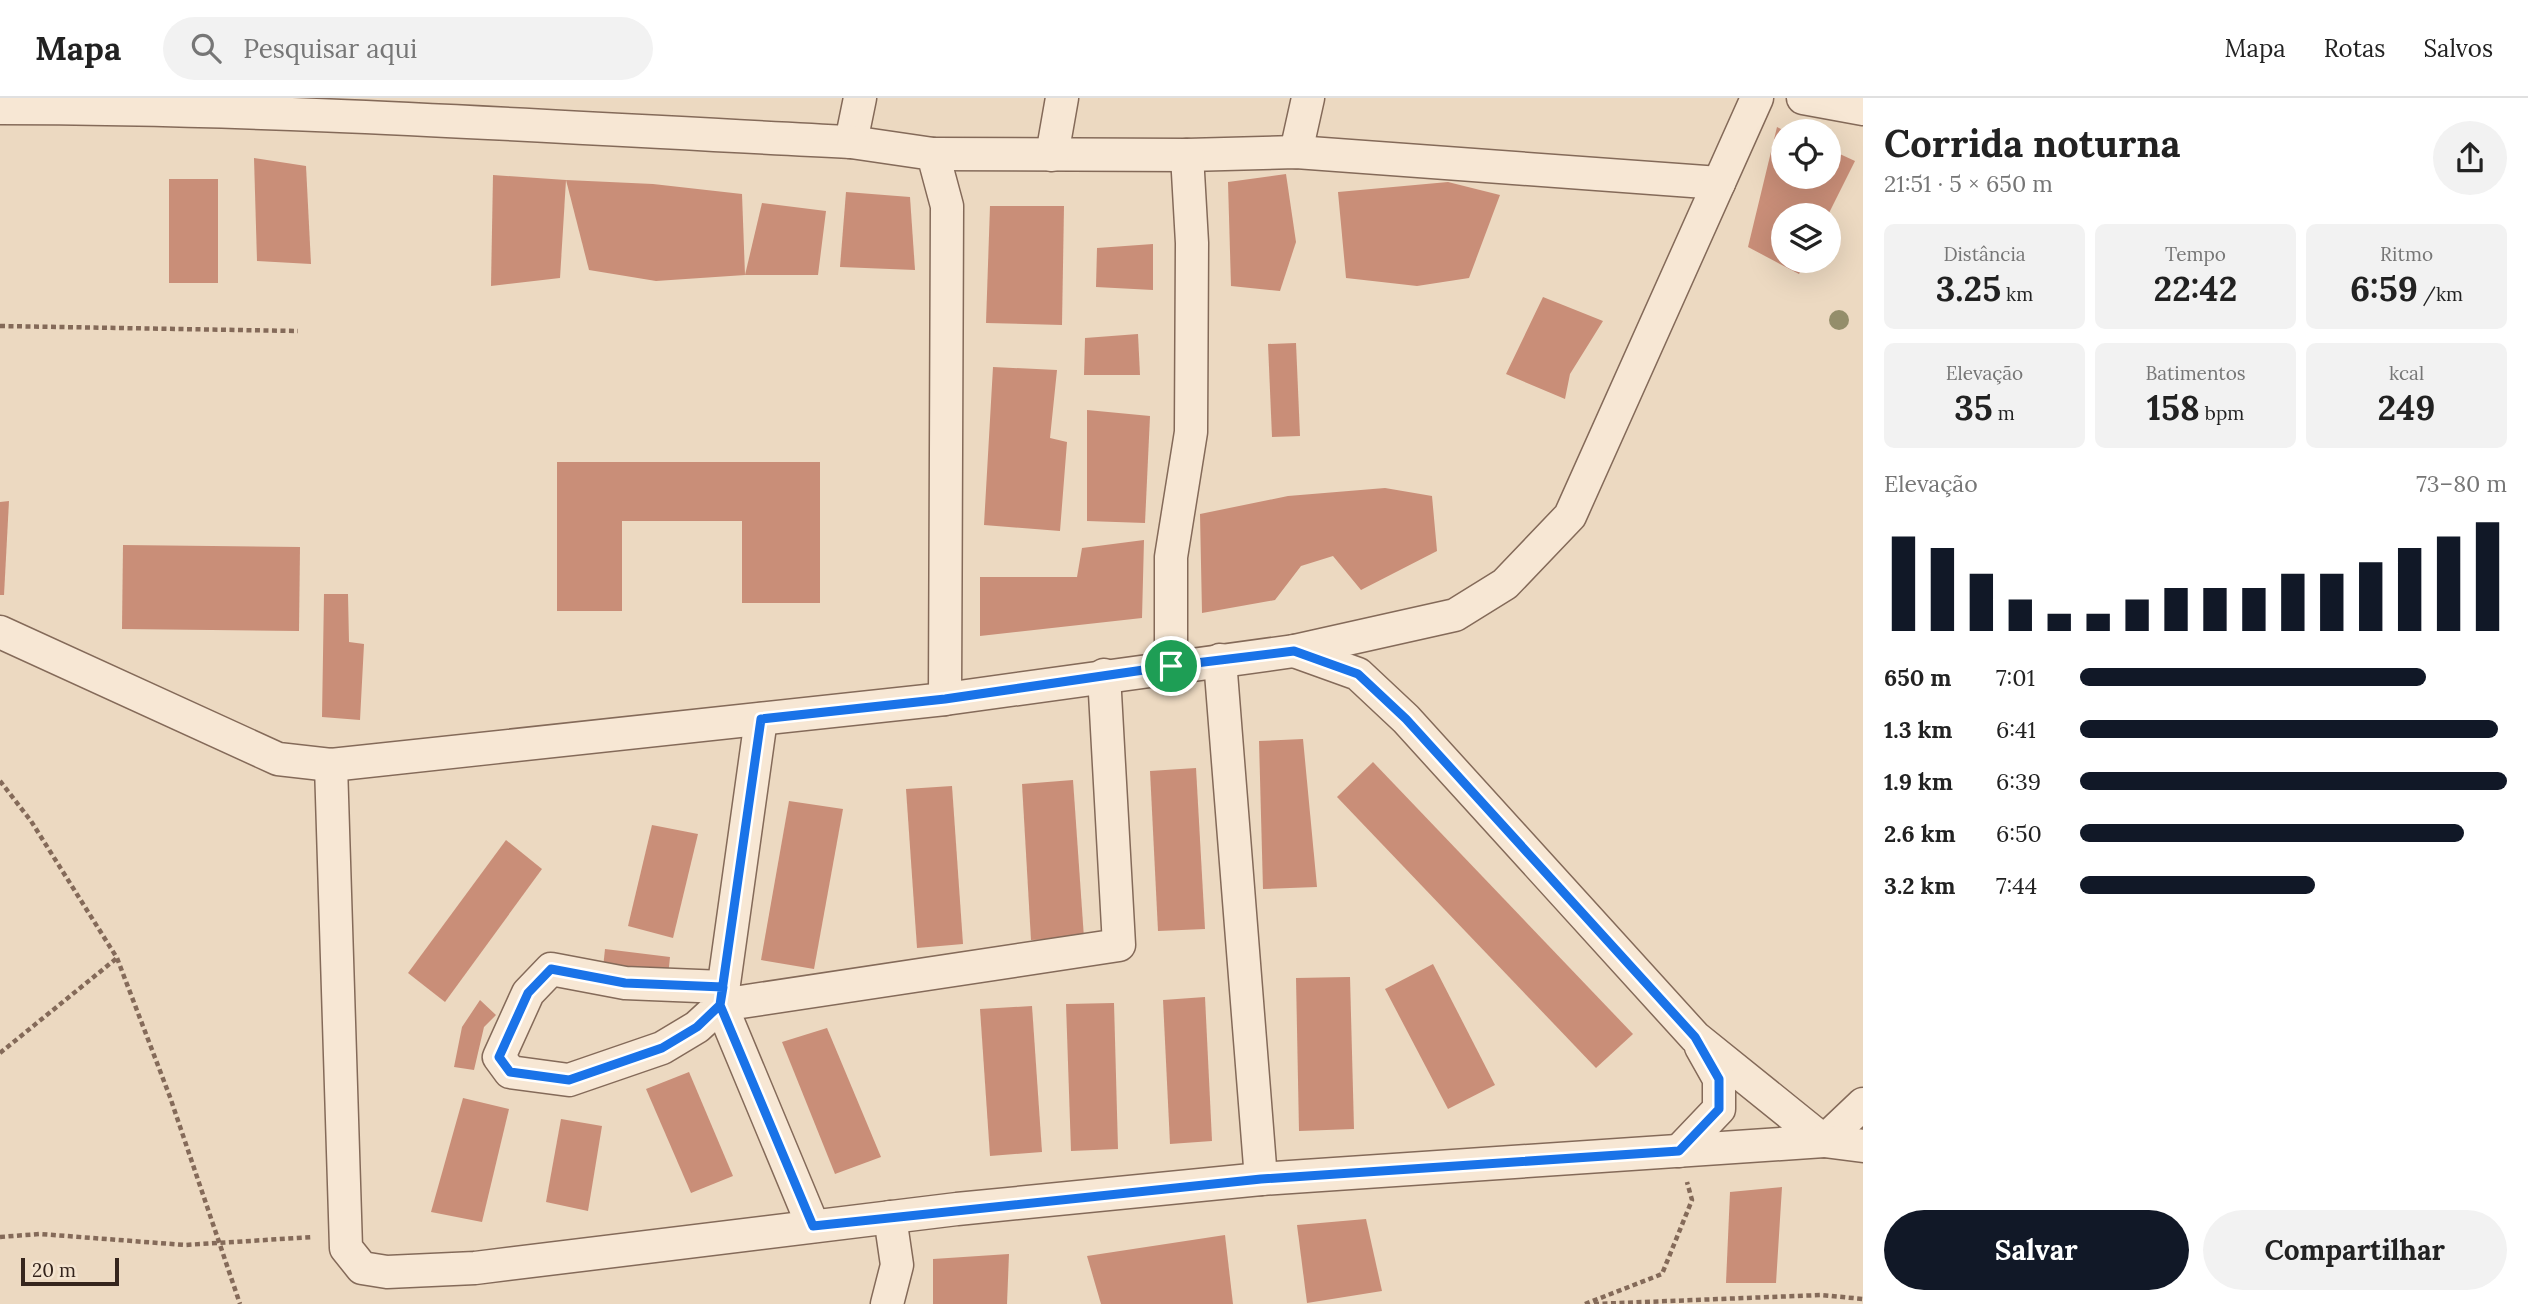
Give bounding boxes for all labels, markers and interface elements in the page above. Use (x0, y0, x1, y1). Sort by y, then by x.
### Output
search box (163, 17, 653, 80)
text: Mapa (35, 27, 121, 69)
icon: search (187, 29, 225, 67)
text: Pesquisar aqui (243, 32, 417, 65)
text: Mapa (2225, 33, 2286, 64)
text: Rotas (2324, 33, 2385, 64)
text: Salvos (2423, 33, 2493, 64)
map controls (1771, 119, 1841, 273)
button: locate (1771, 119, 1841, 189)
text: Corrida noturna (1884, 119, 2180, 167)
button: share (2433, 121, 2507, 195)
text: 21:51 · 5 × 650 m (1884, 169, 2053, 198)
button: layers (1771, 203, 1841, 273)
text: Distância (1943, 242, 2026, 266)
text: Tempo (2165, 242, 2226, 266)
text: Ritmo (2380, 242, 2433, 266)
text: 3.25 (1936, 266, 2001, 311)
text: 22:42 (2154, 266, 2237, 311)
text: 6:59 (2350, 266, 2418, 311)
text: km (2001, 282, 2033, 306)
text: /km (2418, 282, 2463, 306)
text: Elevação (1946, 361, 2023, 385)
text: Batimentos (2145, 361, 2246, 385)
text: kcal (2389, 361, 2424, 385)
text: 35 (1954, 385, 1993, 430)
text: 158 (2147, 385, 2200, 430)
text: 249 (2378, 385, 2435, 430)
text: m (1993, 401, 2015, 425)
text: bpm (2200, 401, 2244, 425)
text: Elevação (1884, 469, 1978, 498)
text: 73–80 m (2416, 469, 2507, 498)
pin (1141, 636, 1201, 696)
icon: arrive (1152, 647, 1190, 685)
text: 650 m (1884, 663, 1951, 692)
text: 7:01 (1996, 663, 2035, 692)
text: 1.3 km (1884, 715, 1952, 744)
text: 6:41 (1996, 715, 2036, 744)
text: 1.9 km (1884, 767, 1953, 796)
text: 6:39 (1996, 767, 2041, 796)
text: 2.6 km (1884, 819, 1956, 848)
text: 6:50 (1996, 819, 2042, 848)
text: 3.2 km (1884, 871, 1955, 900)
text: 7:44 (1996, 871, 2037, 900)
button: Salvar (1884, 1210, 2189, 1290)
button: Compartilhar (2203, 1210, 2507, 1290)
scale bar (21, 1255, 119, 1287)
text: 20 m (32, 1258, 76, 1282)

